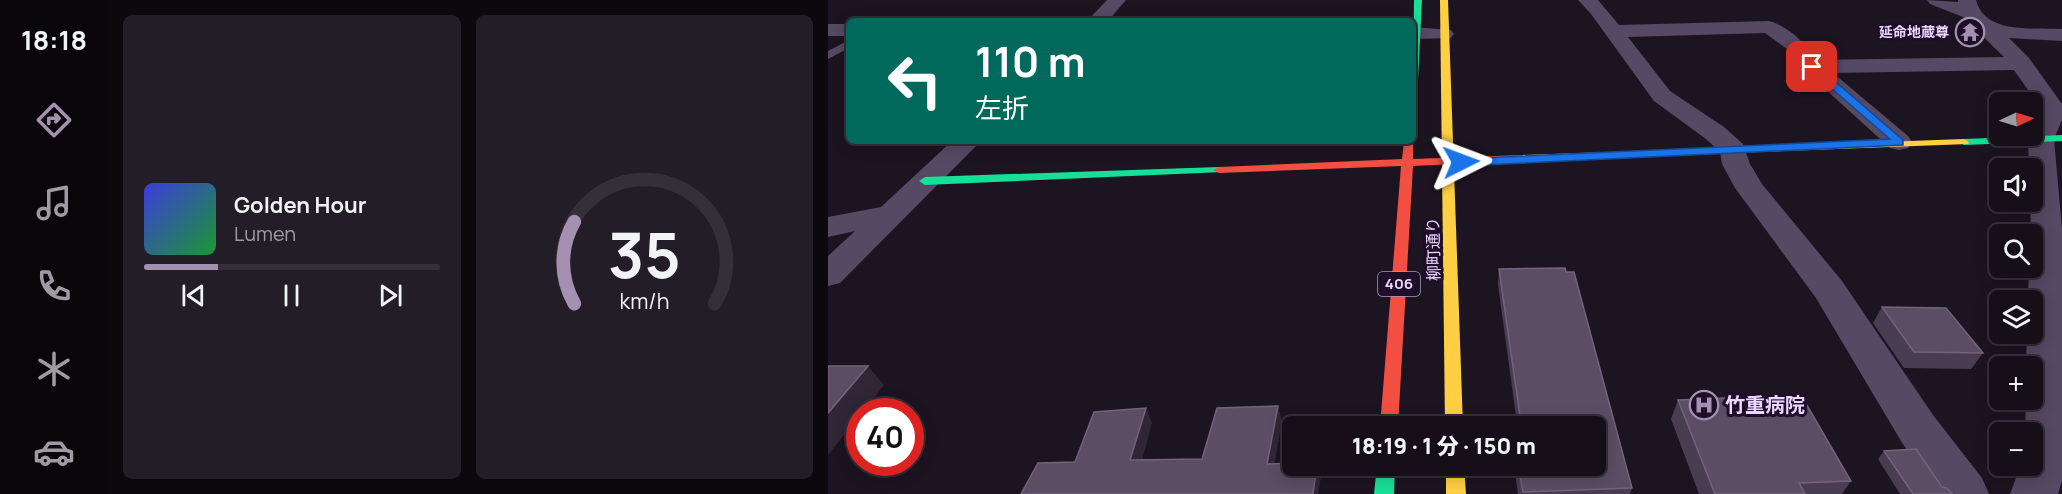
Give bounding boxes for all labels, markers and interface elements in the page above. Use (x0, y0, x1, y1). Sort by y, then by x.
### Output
temple icon: 延命地蔵尊 (1954, 16, 1986, 48)
text: 18:18 (21, 21, 87, 58)
place label: 延命地蔵尊 (1879, 22, 1949, 41)
text: 110 m (975, 32, 1086, 90)
pin (1786, 41, 1837, 92)
icon: left (876, 42, 954, 120)
icon: arrive (1795, 50, 1828, 83)
text: 左折 (975, 89, 1029, 126)
north arrow (1989, 92, 2043, 146)
map controls (1989, 92, 2043, 476)
icon: directions (33, 99, 75, 141)
position arrow (1429, 130, 1493, 194)
button: sound (1989, 158, 2043, 212)
icon: music (33, 182, 75, 224)
text: Golden Hour (234, 190, 367, 220)
text: 35 (608, 211, 681, 297)
street label: 柳町通り (1421, 217, 1445, 281)
text: Lumen (234, 220, 296, 247)
button: search (1989, 224, 2043, 278)
icon: phone (33, 265, 75, 307)
road number: 406 (1378, 272, 1420, 296)
icon: previous (177, 279, 210, 312)
icon: pause (275, 279, 308, 312)
icon: next (374, 279, 407, 312)
text: km/h (619, 286, 669, 315)
button: layers (1989, 290, 2043, 344)
icon: climate (33, 348, 75, 390)
button: + (1989, 356, 2043, 410)
hospital icon: 竹重病院 (1688, 389, 1720, 421)
place label: 竹重病院 (1725, 391, 1805, 418)
speed limit sign: 40 (846, 398, 924, 476)
button: − (1989, 422, 2043, 476)
icon: car (33, 431, 75, 473)
text: 18:19 · 1 分 · 150 m (1352, 431, 1536, 461)

